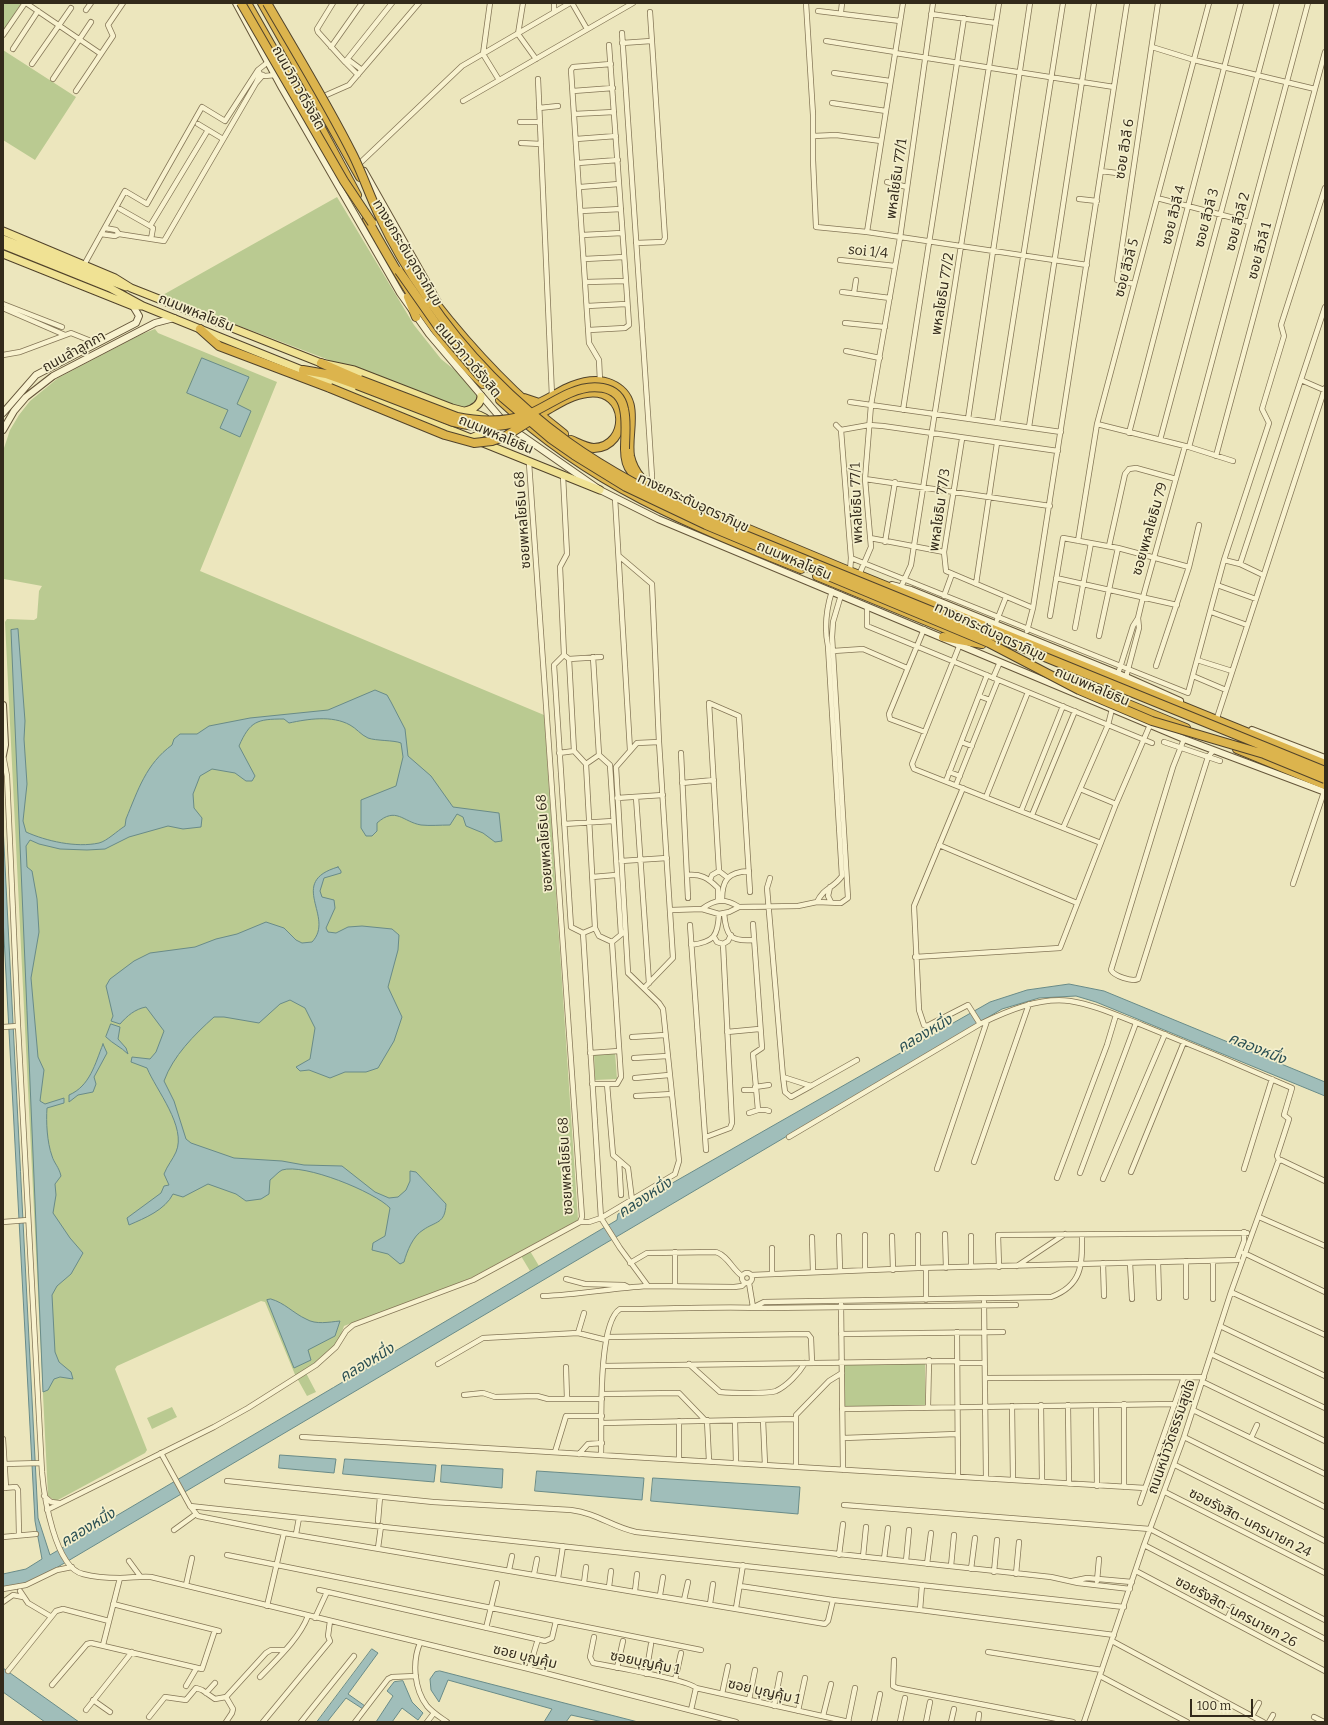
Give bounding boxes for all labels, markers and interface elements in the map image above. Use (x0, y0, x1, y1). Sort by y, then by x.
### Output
street label: ถนนวิภาวดีรังสิต (268, 43, 328, 133)
street label: ซอย สีวลี 6 (1112, 118, 1138, 180)
street label: พหลโยธิน 77/1 (883, 138, 911, 220)
street label: ซอย สีวลี 4 (1158, 183, 1190, 247)
street label: ซอย สีวลี 3 (1191, 187, 1223, 249)
street label: ซอย สีวลี 2 (1222, 191, 1254, 253)
street label: ทางยกระดับอุตราภิมุข (369, 197, 445, 309)
street label: ซอย สีวลี 1 (1244, 221, 1276, 281)
street label: ซอย สีวลี 5 (1111, 237, 1143, 299)
street label: soi 1/4 (847, 242, 889, 262)
street label: พหลโยธิน 77/2 (928, 252, 958, 336)
street label: ถนนพหลโยธิน (156, 290, 236, 336)
street label: ถนนวิภาวดีรังสิต (432, 319, 504, 401)
street label: ถนนลำลูกกา (39, 328, 109, 376)
street label: ถนนพหลโยธิน (456, 412, 536, 458)
street label: พหลโยธิน 77/1 (847, 462, 867, 544)
street label: พหลโยธิน 77/3 (926, 467, 954, 553)
street label: ทางยกระดับอุตราภิมุข (635, 470, 751, 536)
street label: ซอยพหลโยธิน 68 (511, 471, 535, 569)
street label: ซอยพหลโยธิน 79 (1129, 480, 1171, 578)
street label: ถนนพหลโยธิน (754, 538, 834, 584)
street label: ทางยกระดับอุตราภิมุข (932, 599, 1048, 665)
street label: ถนนพหลโยธิน (1052, 664, 1132, 710)
street label: ซอยพหลโยธิน 68 (533, 794, 557, 892)
water label: คลองหนึ่ง (894, 1011, 956, 1057)
water label: คลองหนึ่ง (1226, 1029, 1288, 1069)
street label: ซอยพหลโยธิน 68 (555, 1117, 577, 1215)
water label: คลองหนึ่ง (615, 1174, 675, 1222)
water label: คลองหนึ่ง (336, 1340, 398, 1386)
street label: ถนนหน้าวัดธรรมสุขใจ (1144, 1377, 1200, 1497)
street label: ซอยรังสิต-นครนายก 24 (1186, 1485, 1314, 1561)
water label: คลองหนึ่ง (57, 1505, 119, 1551)
street label: ซอยรังสิต-นครนายก 26 (1172, 1573, 1300, 1651)
street label: ซอย บุญคุ้ม (491, 1641, 559, 1673)
street label: ซอยบุญคุ้ม 1 (609, 1647, 681, 1679)
street label: ซอย บุญคุ้ม 1 (726, 1676, 802, 1708)
scale bar (1192, 1691, 1255, 1717)
text: 100 m (1197, 1699, 1231, 1713)

